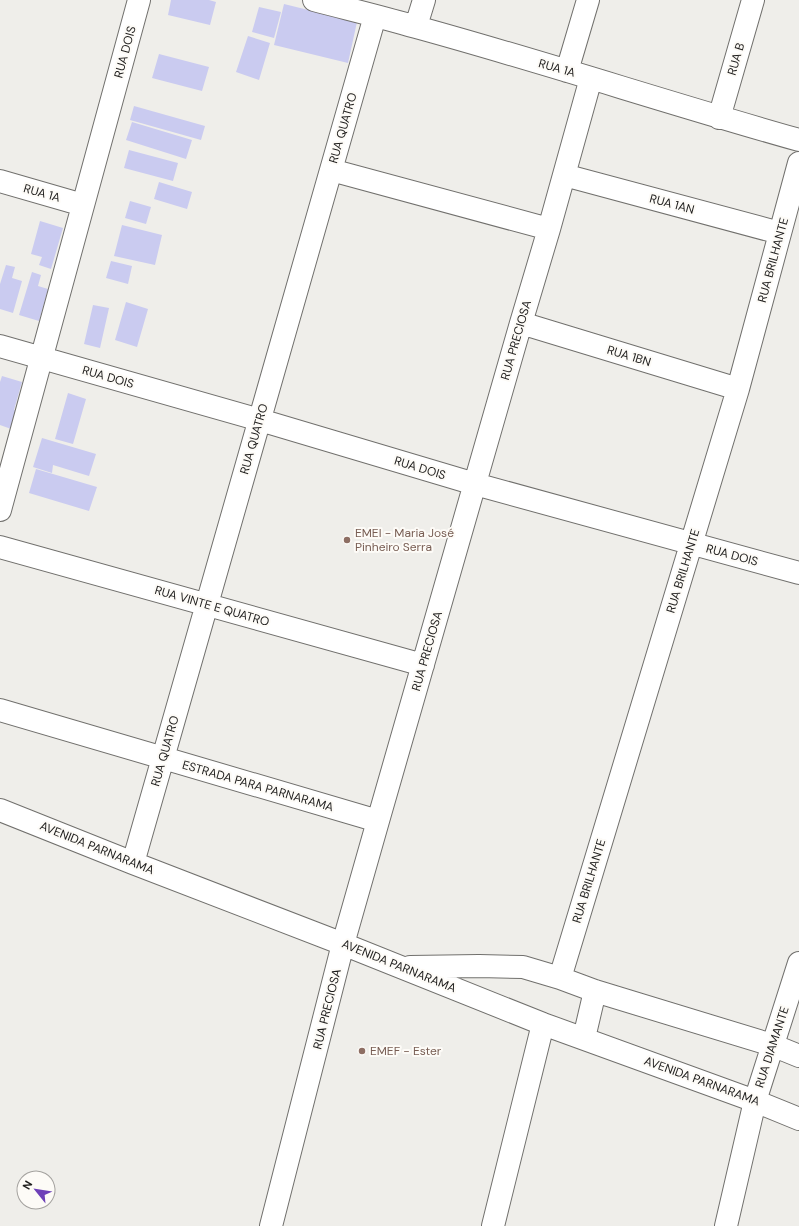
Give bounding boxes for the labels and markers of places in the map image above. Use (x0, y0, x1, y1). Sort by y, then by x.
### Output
place label: EMEI - Maria José Pinheiro Serra (355, 525, 454, 555)
marker: EMEI - Maria José Pinheiro Serra (342, 535, 352, 545)
place label: EMEF - Ester (370, 1043, 442, 1059)
marker: EMEF - Ester (357, 1046, 367, 1056)

